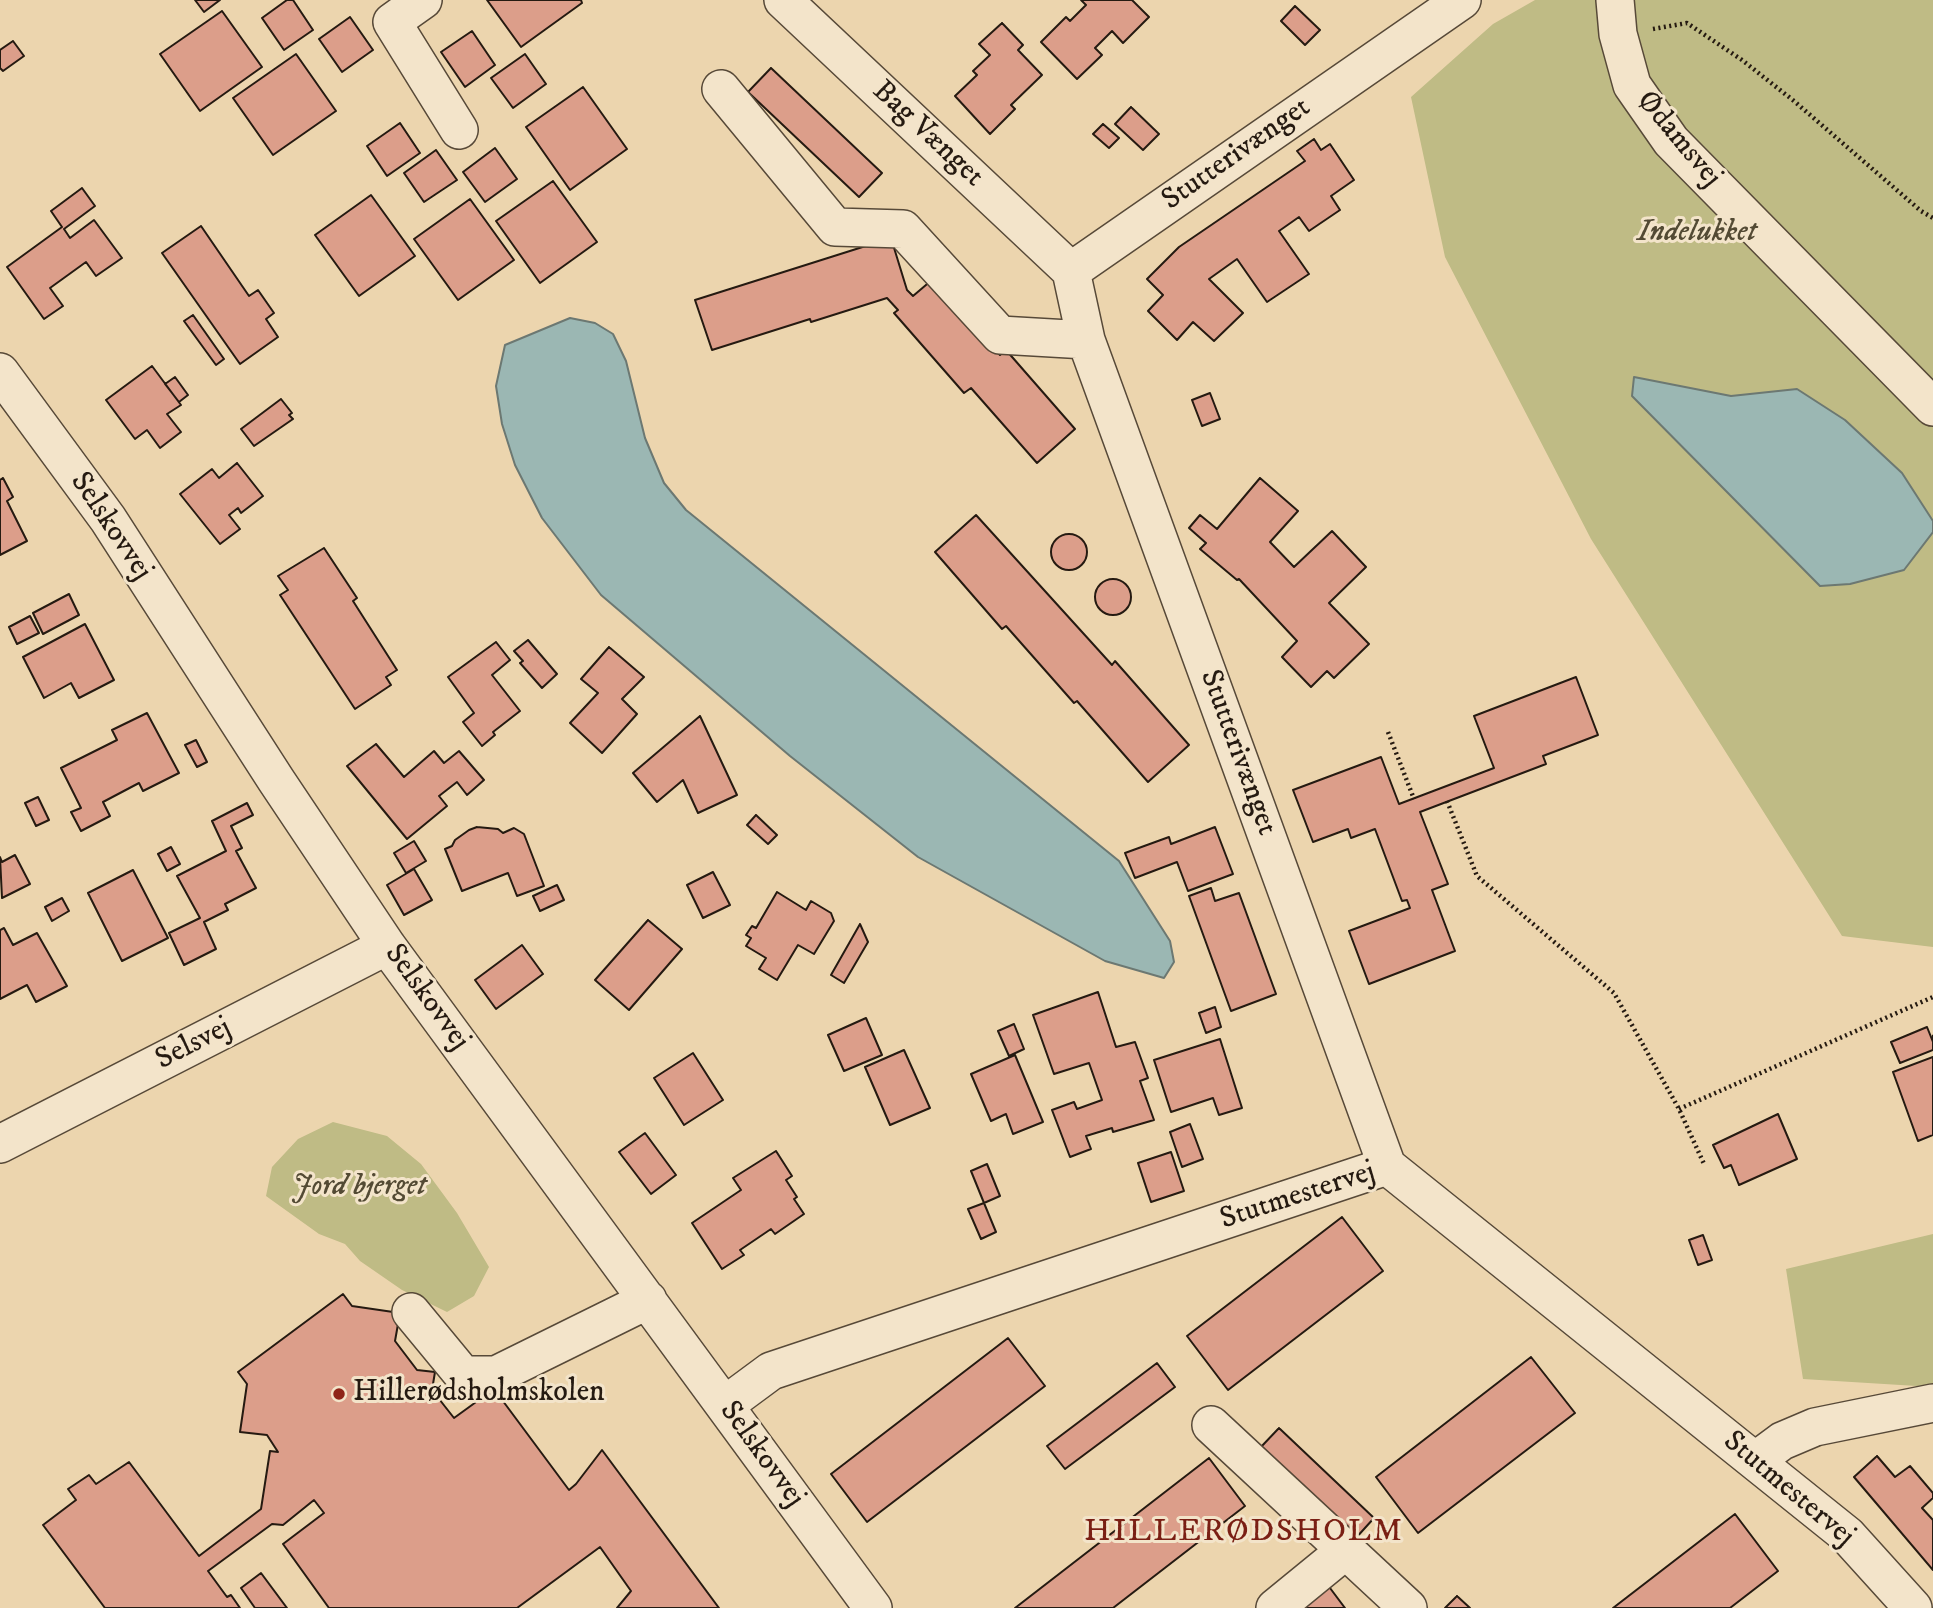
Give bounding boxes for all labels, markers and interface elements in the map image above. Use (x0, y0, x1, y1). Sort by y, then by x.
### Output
street label: Bag Vænget (864, 74, 990, 196)
street label: Ødamsvej (1627, 85, 1729, 195)
street label: Stutterivænget (1156, 91, 1318, 219)
park label: Indelukket (1637, 216, 1757, 252)
street label: Selskovvej (61, 466, 159, 588)
street label: Stutterivænget (1190, 666, 1284, 840)
street label: Selskovvej (375, 938, 477, 1058)
street label: Selsvej (150, 1011, 238, 1079)
street label: Stutmestervej (1216, 1155, 1380, 1239)
park label: Jord bjerget (292, 1170, 426, 1206)
place label: Hillerødsholmskolen (353, 1376, 605, 1412)
marker: Hillerødsholmskolen (331, 1386, 347, 1402)
street label: Selskovvej (710, 1395, 812, 1515)
street label: Stutmestervej (1715, 1425, 1861, 1555)
district label: HILLERØDSHOLM (1086, 1514, 1402, 1552)

